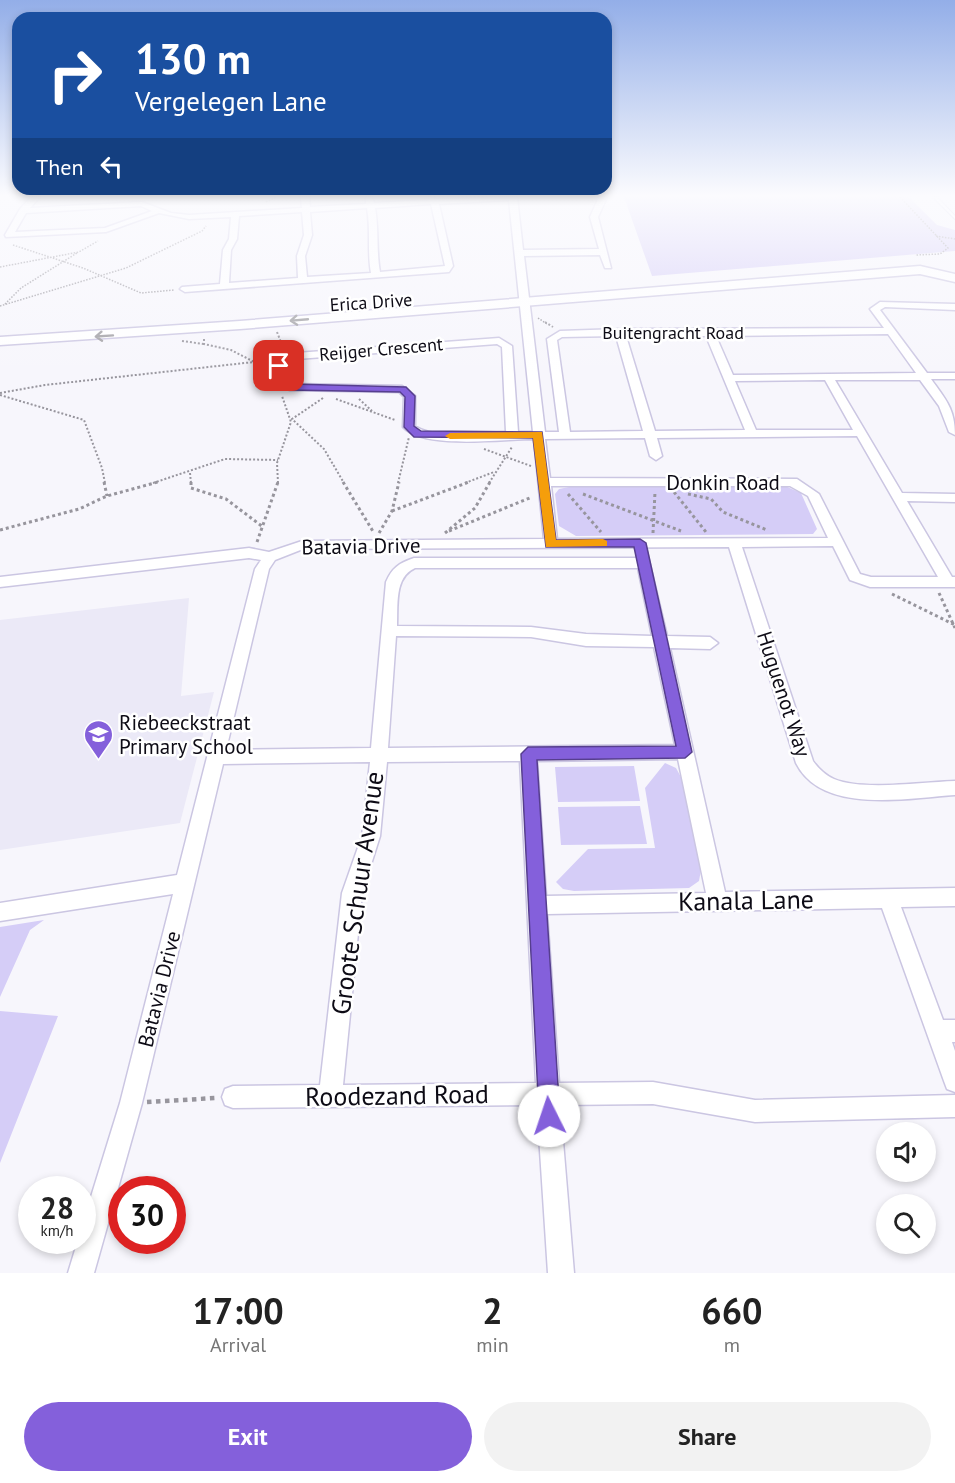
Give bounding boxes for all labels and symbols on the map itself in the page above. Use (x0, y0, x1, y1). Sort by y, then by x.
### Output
street label: Erica Drive (329, 288, 413, 316)
one-way arrow (289, 315, 309, 326)
street label: Buitengracht Road (602, 321, 744, 344)
one-way arrow (95, 330, 115, 341)
street label: Reijger Crescent (318, 332, 444, 366)
pin (253, 340, 304, 391)
street label: Donkin Road (666, 469, 780, 496)
street label: Batavia Drive (301, 531, 421, 561)
street label: Huguenot Way (751, 628, 817, 760)
place label: Riebeeckstraat Primary School (119, 709, 253, 760)
school or university icon: Riebeeckstraat Primary School (82, 718, 114, 760)
street label: Groote Schuur Avenue (324, 769, 390, 1017)
street label: Kanala Lane (678, 882, 814, 918)
street label: Batavia Drive (131, 928, 187, 1050)
street label: Roodezand Road (305, 1077, 489, 1113)
position arrow (517, 1084, 581, 1148)
speed limit sign: 30 (108, 1176, 186, 1254)

